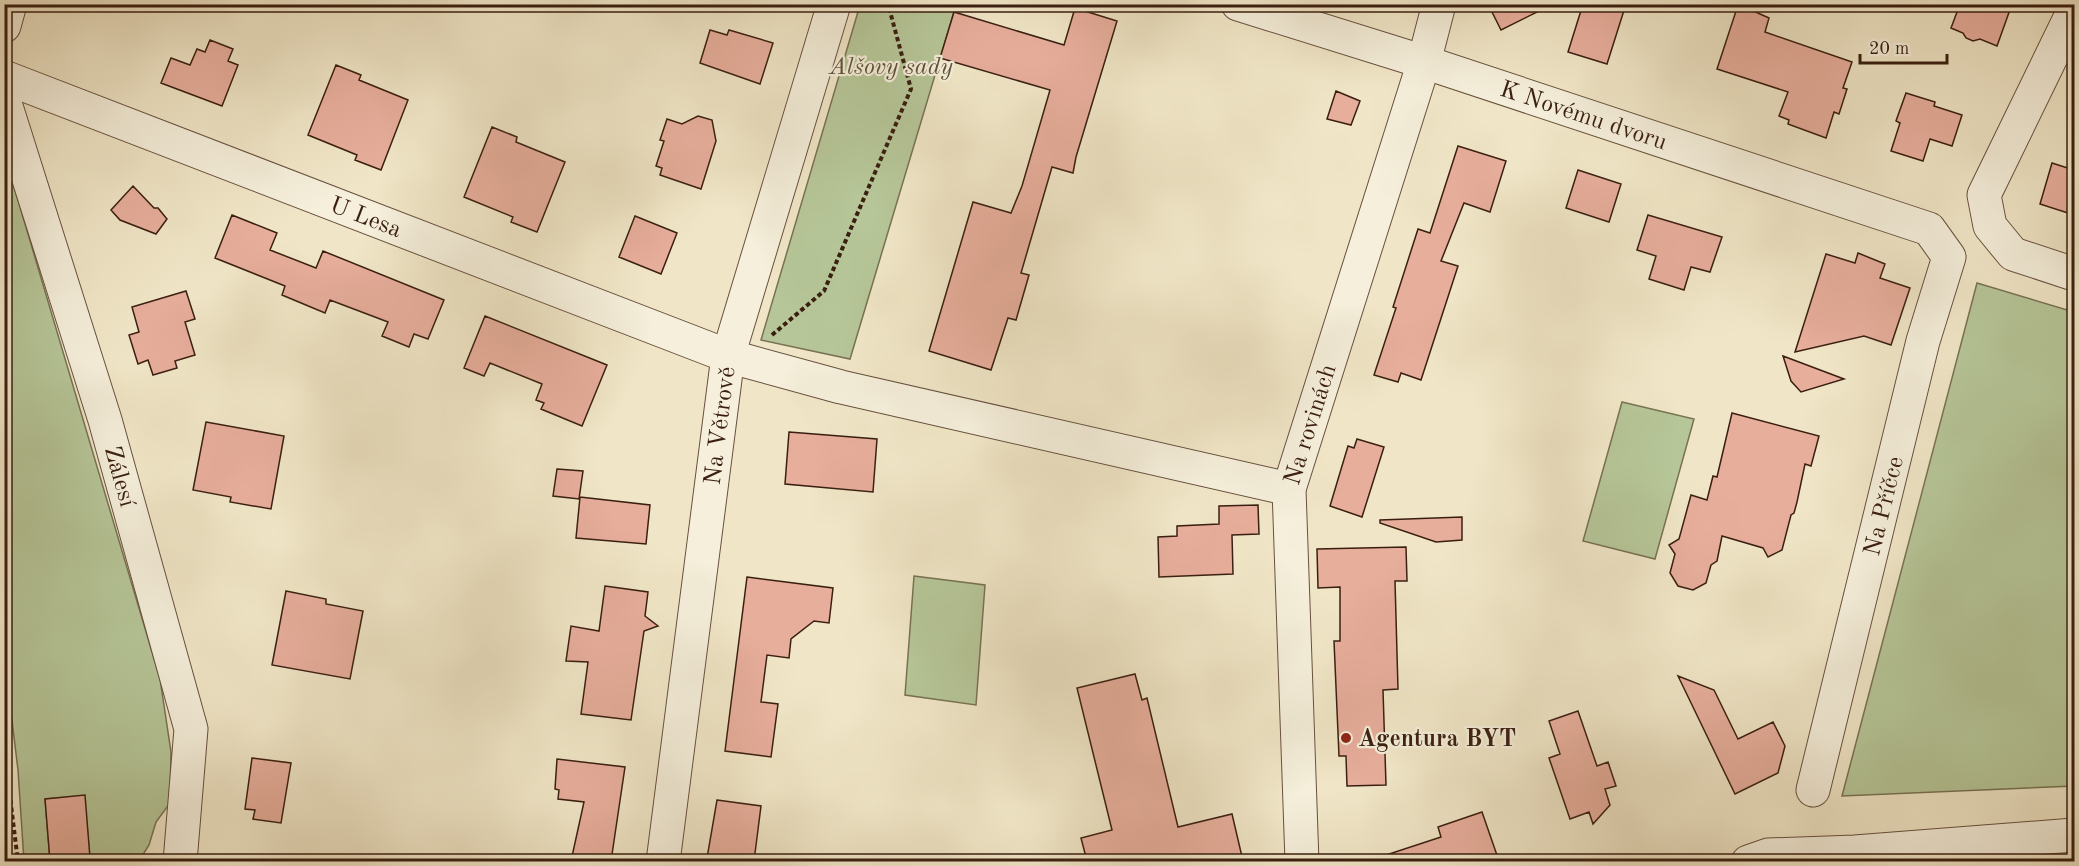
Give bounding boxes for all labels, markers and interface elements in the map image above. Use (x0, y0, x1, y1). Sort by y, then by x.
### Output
scale bar (1860, 27, 1947, 65)
text: 20 m (1869, 40, 1909, 58)
park label: Alšovy sady (827, 56, 953, 80)
street label: K Novému dvoru (1497, 78, 1670, 155)
street label: U Lesa (326, 194, 405, 243)
street label: Na rovinách (1281, 362, 1342, 488)
street label: Na Větrově (702, 365, 741, 486)
street label: Zálesí (99, 444, 139, 510)
street label: Na Příčce (1861, 454, 1909, 559)
place label: Agentura BYT (1358, 728, 1516, 752)
marker: Agentura BYT (1339, 731, 1353, 745)

